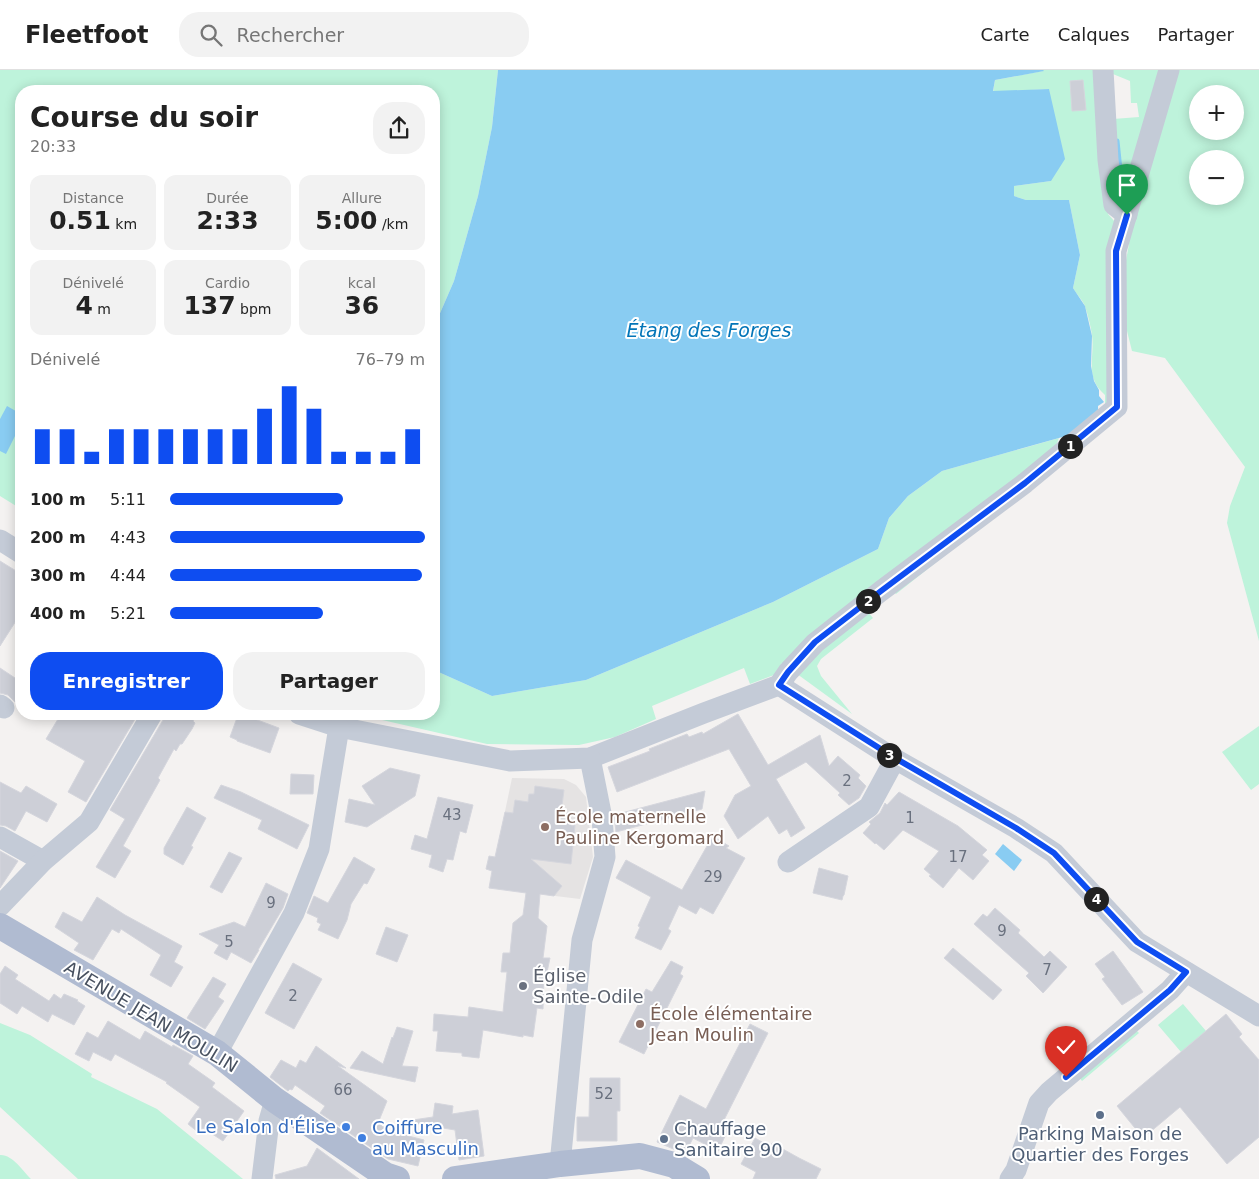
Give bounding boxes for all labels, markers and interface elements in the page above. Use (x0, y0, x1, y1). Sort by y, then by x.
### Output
search box (179, 12, 529, 57)
text: Fleetfoot (25, 21, 149, 49)
icon: search (197, 21, 225, 49)
text: Rechercher (237, 24, 344, 46)
text: Carte (981, 24, 1030, 45)
text: Calques (1058, 24, 1130, 45)
text: Partager (1158, 24, 1234, 45)
map controls (1189, 85, 1244, 205)
button: + (1189, 85, 1244, 140)
text: Course du soir (30, 101, 258, 134)
button: share (373, 102, 425, 154)
text: 20:33 (30, 137, 76, 156)
button: − (1189, 150, 1244, 205)
pin (1106, 164, 1148, 215)
icon: arrive (1113, 171, 1141, 199)
text: Distance (63, 190, 124, 206)
text: Durée (206, 190, 249, 206)
text: Allure (342, 190, 382, 206)
text: 0.51 (49, 206, 111, 235)
text: 2:33 (196, 206, 259, 235)
text: 5:00 (315, 206, 377, 235)
text: km (111, 216, 137, 232)
text: /km (377, 216, 408, 232)
text: Dénivelé (62, 275, 124, 291)
text: Cardio (205, 275, 250, 291)
text: kcal (348, 275, 376, 291)
text: 4 (75, 291, 93, 320)
text: 137 (183, 291, 236, 320)
text: 36 (344, 291, 379, 320)
text: m (93, 301, 111, 317)
text: bpm (236, 301, 272, 317)
water label: Étang des Forges (627, 319, 792, 341)
text: Dénivelé (30, 350, 100, 369)
text: 76–79 m (356, 350, 425, 369)
pin: 1 (1058, 434, 1082, 458)
text: 1 (1066, 438, 1075, 454)
text: 100 m (30, 490, 86, 509)
text: 5:11 (110, 490, 146, 509)
text: 200 m (30, 528, 86, 547)
text: 4:43 (110, 528, 146, 547)
text: 300 m (30, 566, 86, 585)
text: 4:44 (110, 566, 146, 585)
pin: 2 (856, 588, 880, 614)
text: 2 (864, 593, 873, 609)
text: 400 m (30, 604, 86, 623)
text: 5:21 (110, 604, 146, 623)
button: Enregistrer (30, 652, 223, 710)
button: Partager (233, 652, 425, 710)
pin: 3 (876, 742, 902, 768)
text: 3 (885, 747, 894, 763)
house number: 2 (842, 772, 852, 790)
house number: 43 (442, 806, 462, 824)
place label: École maternelle Pauline Kergomard (555, 806, 724, 848)
house number: 1 (905, 809, 915, 827)
marker: École maternelle Pauline Kergomard (539, 821, 551, 833)
house number: 17 (948, 848, 968, 866)
house number: 29 (703, 868, 723, 886)
pin: 4 (1084, 886, 1108, 912)
text: 4 (1092, 891, 1101, 907)
house number: 9 (266, 894, 276, 912)
house number: 9 (997, 922, 1007, 940)
house number: 5 (224, 933, 234, 951)
street label: AVENUE JEAN MOULIN (61, 956, 242, 1077)
house number: 7 (1042, 961, 1052, 979)
place label: Église Sainte-Odile (533, 965, 644, 1007)
marker: Église Sainte-Odile (517, 980, 529, 992)
house number: 2 (288, 987, 298, 1005)
place label: École élémentaire Jean Moulin (649, 1003, 812, 1045)
marker: École élémentaire Jean Moulin (634, 1018, 646, 1030)
pin (1045, 1026, 1087, 1077)
icon: check (1052, 1033, 1080, 1061)
house number: 66 (333, 1081, 353, 1099)
house number: 52 (594, 1085, 614, 1103)
marker: Parking Maison de Quartier des Forges (1094, 1109, 1106, 1121)
place label: Le Salon d'Élise (196, 1116, 336, 1137)
place label: Coiffure au Masculin (372, 1117, 479, 1159)
place label: Chauffage Sanitaire 90 (674, 1118, 783, 1160)
marker: Le Salon d'Élise (340, 1121, 352, 1133)
place label: Parking Maison de Quartier des Forges (1011, 1123, 1189, 1165)
marker: Coiffure au Masculin (356, 1132, 368, 1144)
marker: Chauffage Sanitaire 90 (658, 1133, 670, 1145)

